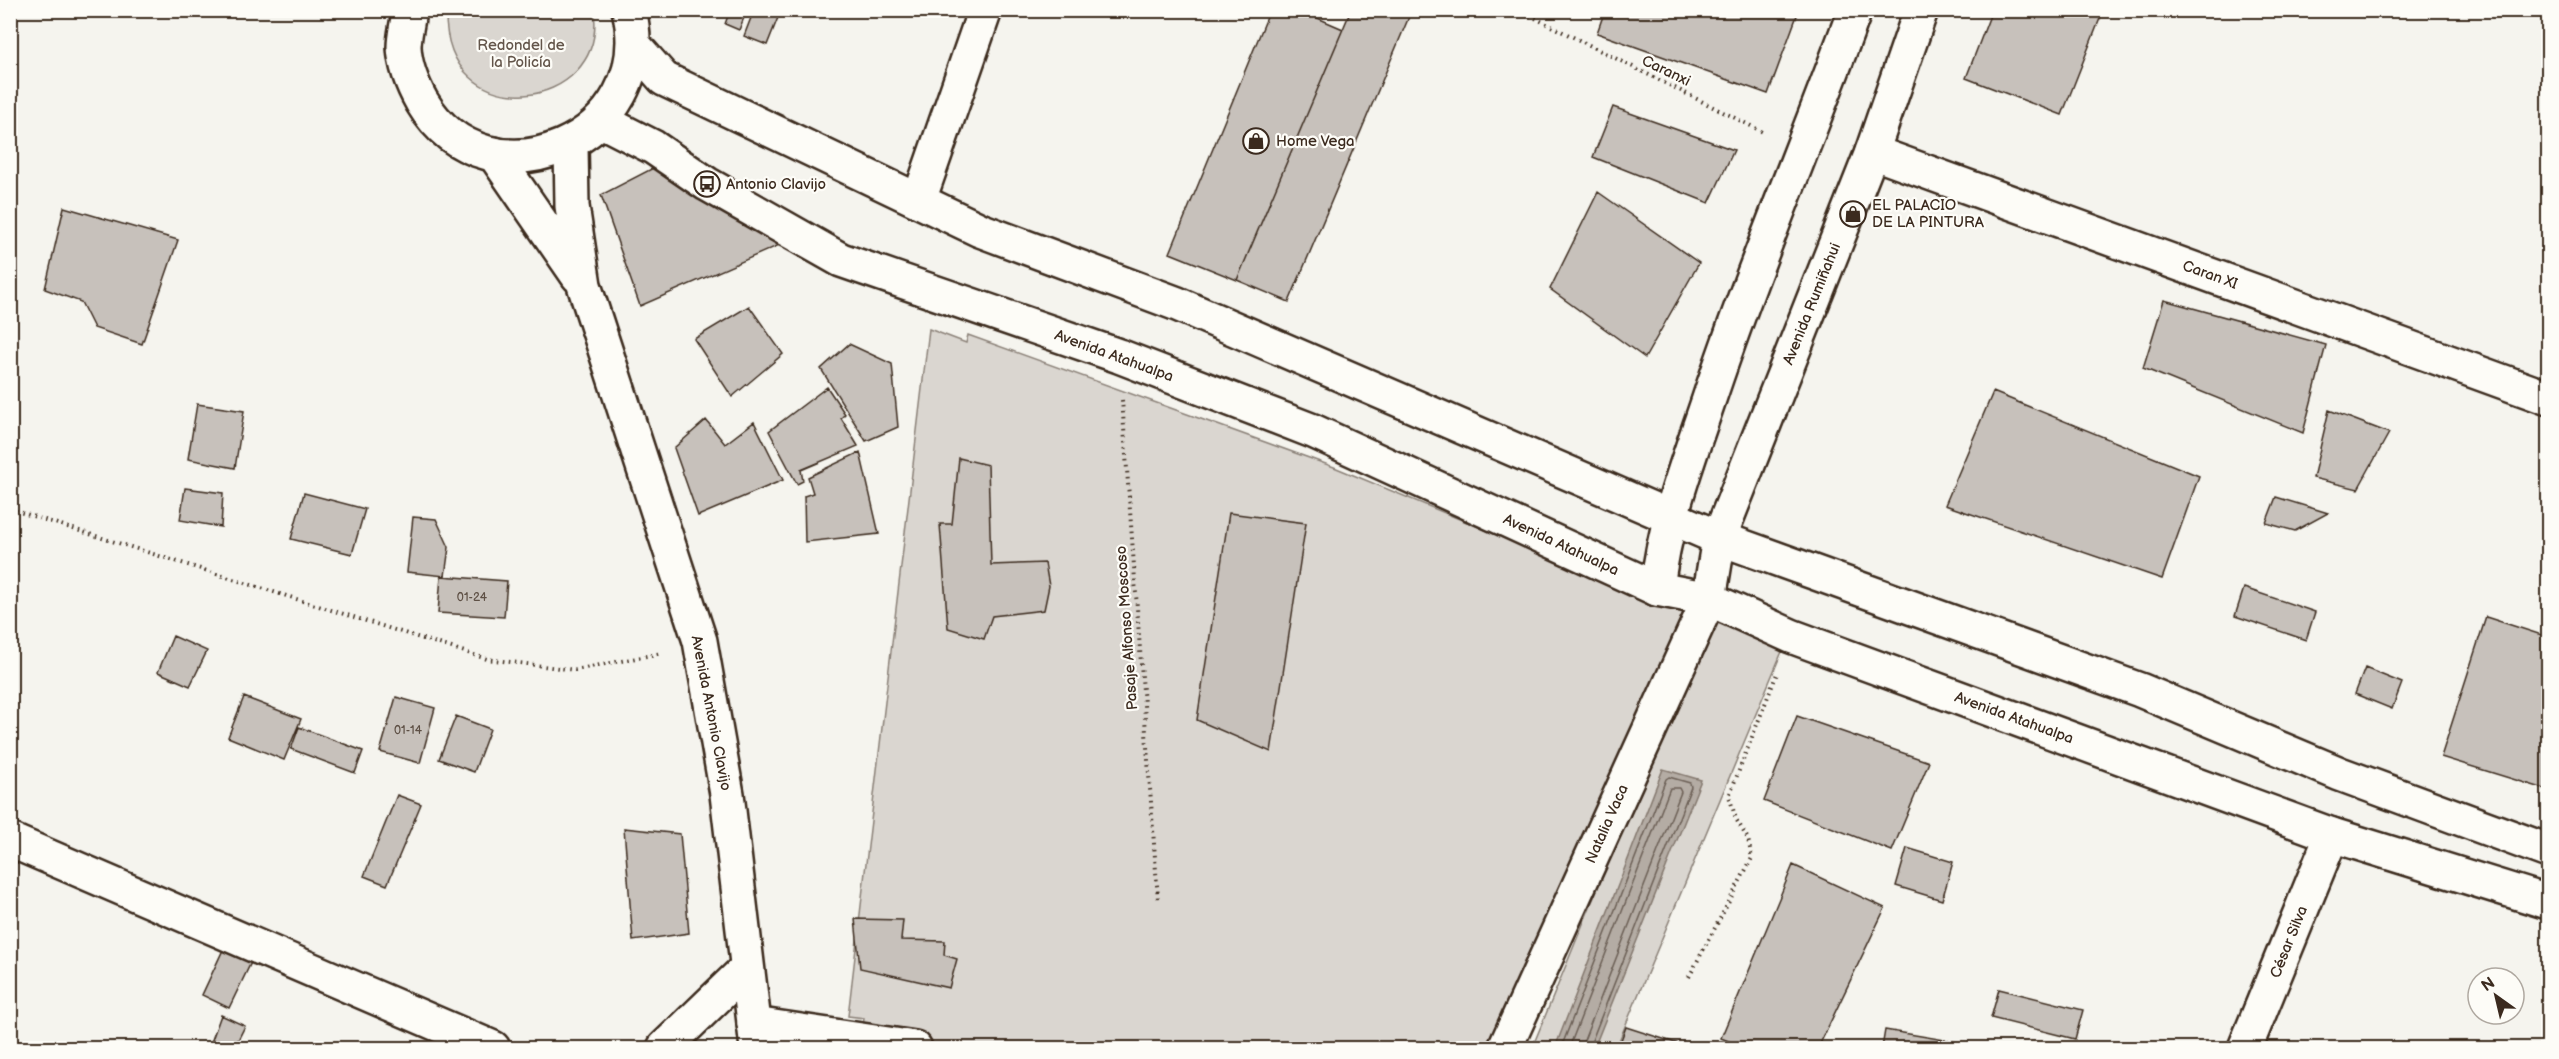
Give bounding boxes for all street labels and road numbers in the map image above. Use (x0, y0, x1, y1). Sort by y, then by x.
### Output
street label: Caranxi (1639, 51, 1693, 91)
street label: Avenida Rumiñahui (1779, 240, 1845, 368)
street label: Caran XI (2180, 256, 2241, 294)
street label: Avenida Atahualpa (1052, 326, 1176, 386)
street label: Avenida Atahualpa (1500, 510, 1622, 580)
street label: Pasaje Alfonso Moscoso (1112, 545, 1142, 711)
street label: Avenida Antonio Clavijo (687, 634, 735, 792)
street label: Avenida Atahualpa (1952, 688, 2076, 748)
street label: Natalia Vaca (1581, 782, 1633, 866)
street label: César Silva (2266, 903, 2312, 981)

